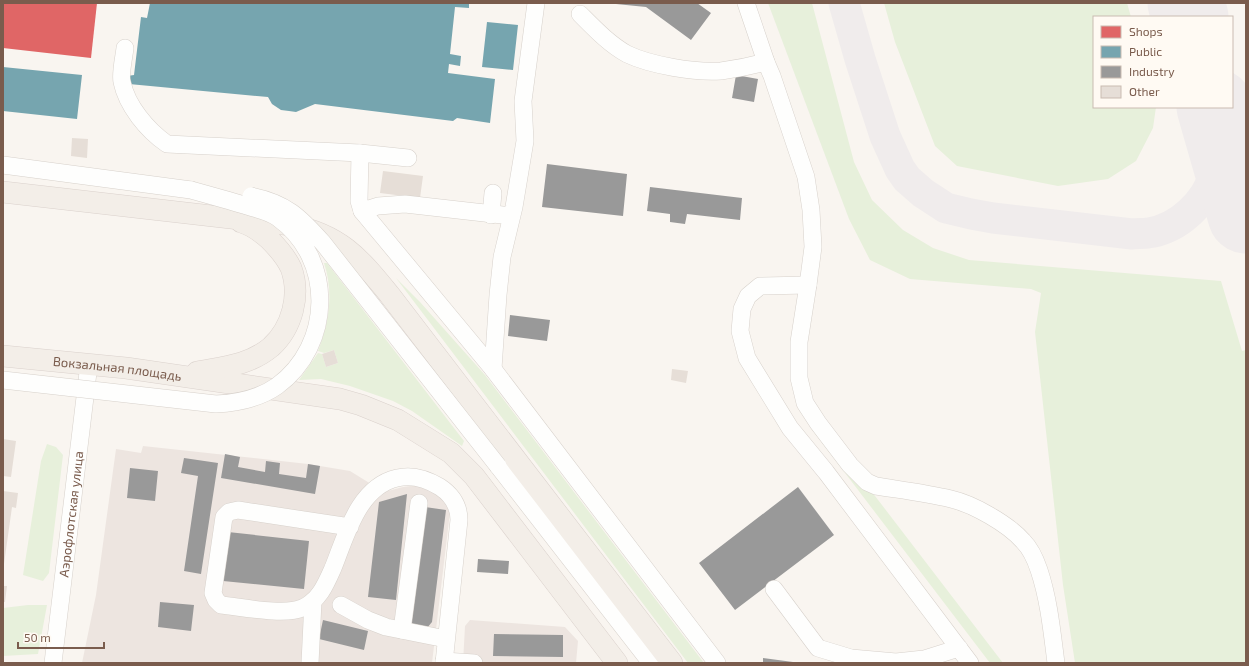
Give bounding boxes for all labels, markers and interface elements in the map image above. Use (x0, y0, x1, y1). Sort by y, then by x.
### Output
legend (1093, 16, 1233, 108)
text: Shops (1129, 24, 1163, 38)
text: Public (1129, 44, 1162, 58)
text: Industry (1129, 64, 1175, 78)
text: Other (1129, 84, 1160, 98)
street label: Вокзальная площадь (52, 353, 183, 384)
street label: Аэрофлотская улица (55, 450, 86, 578)
scale bar (18, 624, 104, 650)
text: 50 m (24, 630, 51, 644)

